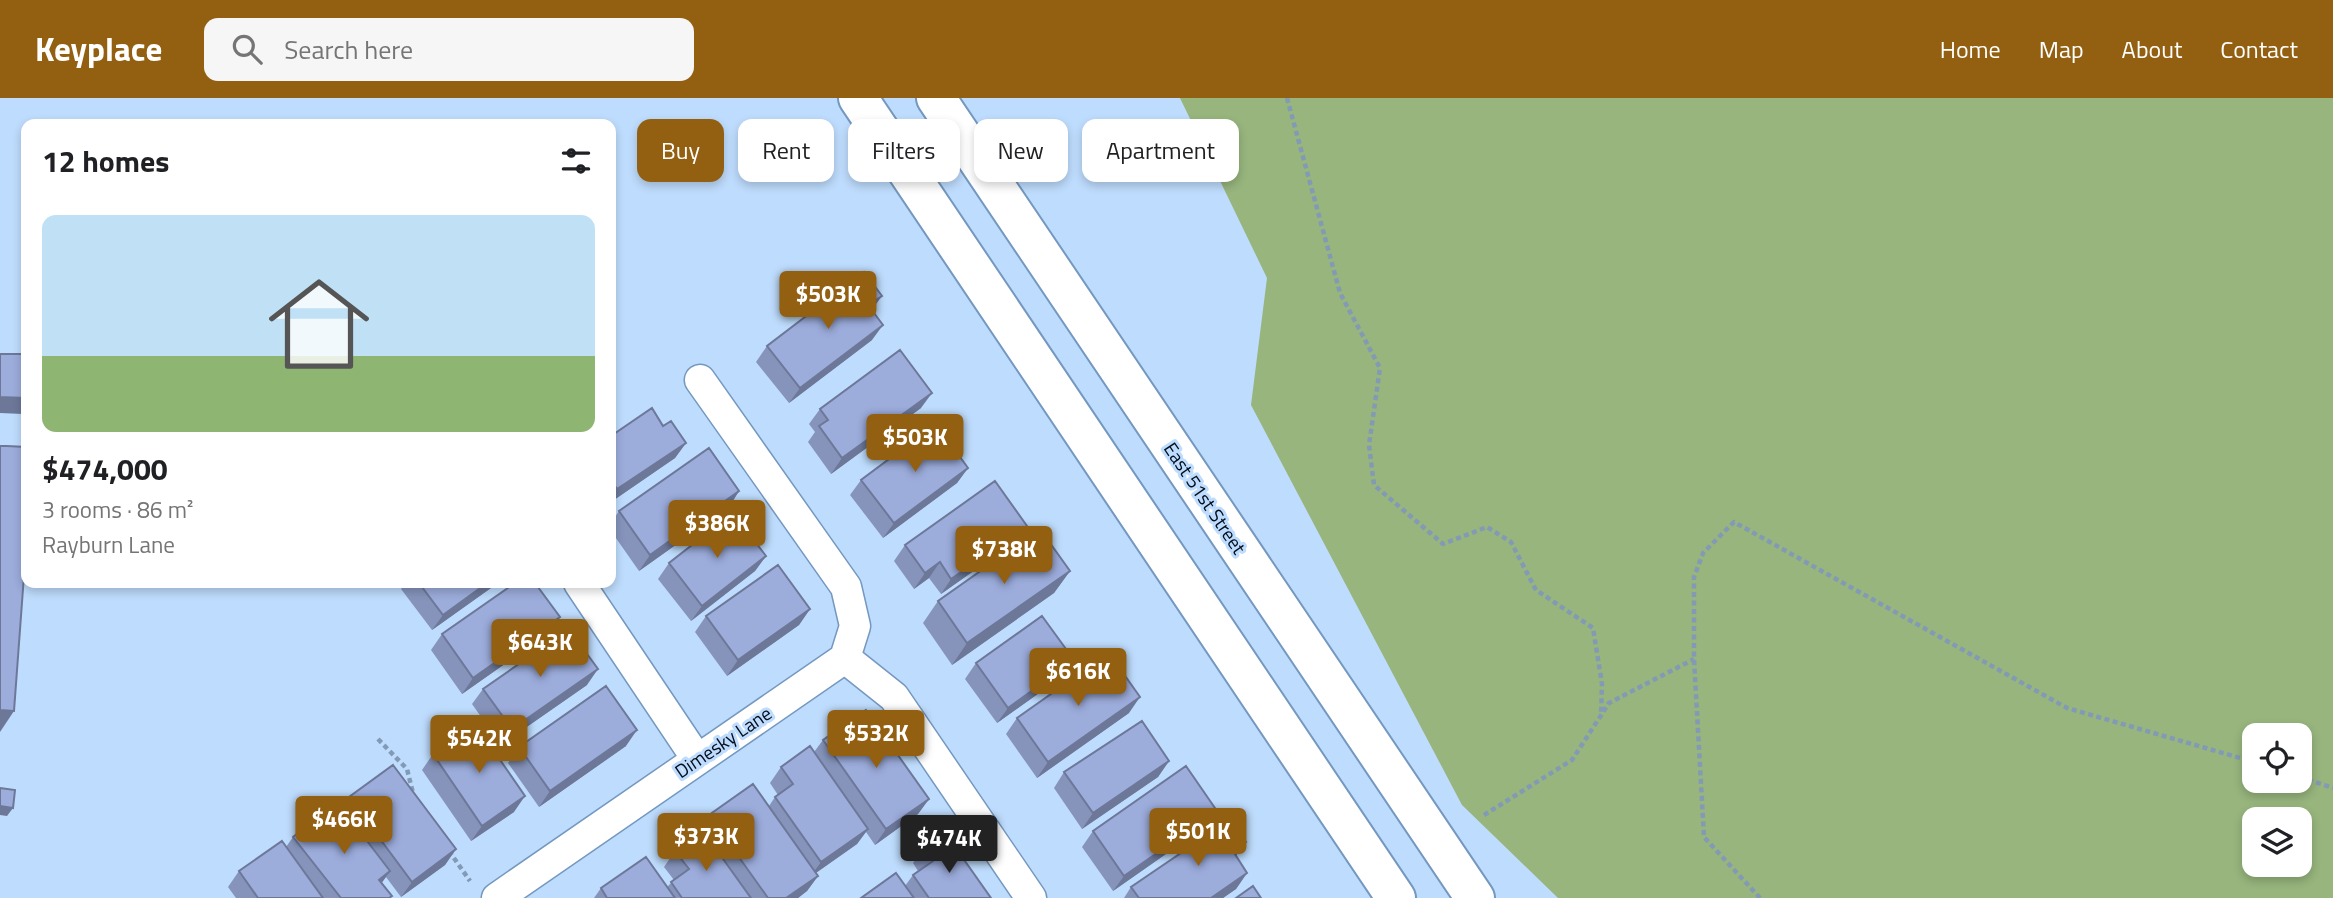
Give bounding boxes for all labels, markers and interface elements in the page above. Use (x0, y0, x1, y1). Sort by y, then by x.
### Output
search box (204, 18, 694, 81)
text: Keyplace (35, 24, 162, 74)
icon: search (228, 30, 266, 68)
text: Search here (284, 30, 413, 69)
text: Home (1940, 31, 2001, 67)
text: Map (2039, 31, 2084, 67)
text: About (2122, 31, 2182, 67)
text: Contact (2220, 31, 2298, 67)
chip: Buy (637, 119, 724, 182)
chip: Rent (738, 119, 834, 182)
chip: Filters (848, 119, 960, 182)
chip: New (974, 119, 1068, 182)
chip: Apartment (1082, 119, 1239, 182)
text: 12 homes (42, 138, 169, 184)
icon: filters (557, 142, 595, 180)
icon: home (256, 261, 382, 387)
pin: $503K (779, 272, 877, 331)
text: $503K (795, 276, 861, 311)
pin: $503K (866, 414, 964, 474)
text: $503K (882, 419, 948, 454)
street label: East 51st Street (1157, 436, 1254, 560)
text: $474,000 (42, 446, 168, 492)
text: 3 rooms · 86 m² (42, 492, 193, 527)
pin: $386K (668, 500, 766, 560)
text: $386K (684, 505, 750, 540)
pin: $738K (955, 526, 1053, 586)
text: Rayburn Lane (42, 527, 175, 562)
text: $738K (971, 531, 1037, 566)
pin: $643K (491, 620, 589, 679)
text: $643K (507, 624, 573, 659)
pin: $616K (1029, 648, 1127, 708)
text: $616K (1045, 653, 1111, 688)
street label: Dimesky Lane (668, 698, 777, 785)
pin: $532K (827, 710, 925, 770)
text: $532K (843, 715, 909, 750)
pin: $542K (430, 716, 528, 775)
text: $542K (446, 720, 512, 755)
map controls (2242, 723, 2312, 877)
button: locate (2242, 723, 2312, 793)
pin: $466K (295, 796, 393, 856)
text: $466K (311, 801, 377, 836)
button: layers (2242, 807, 2312, 877)
pin: $501K (1149, 808, 1247, 868)
text: $501K (1165, 813, 1231, 848)
pin: $373K (657, 814, 755, 873)
pin: $474K (900, 816, 998, 875)
text: $373K (673, 818, 739, 853)
text: $474K (916, 820, 982, 855)

